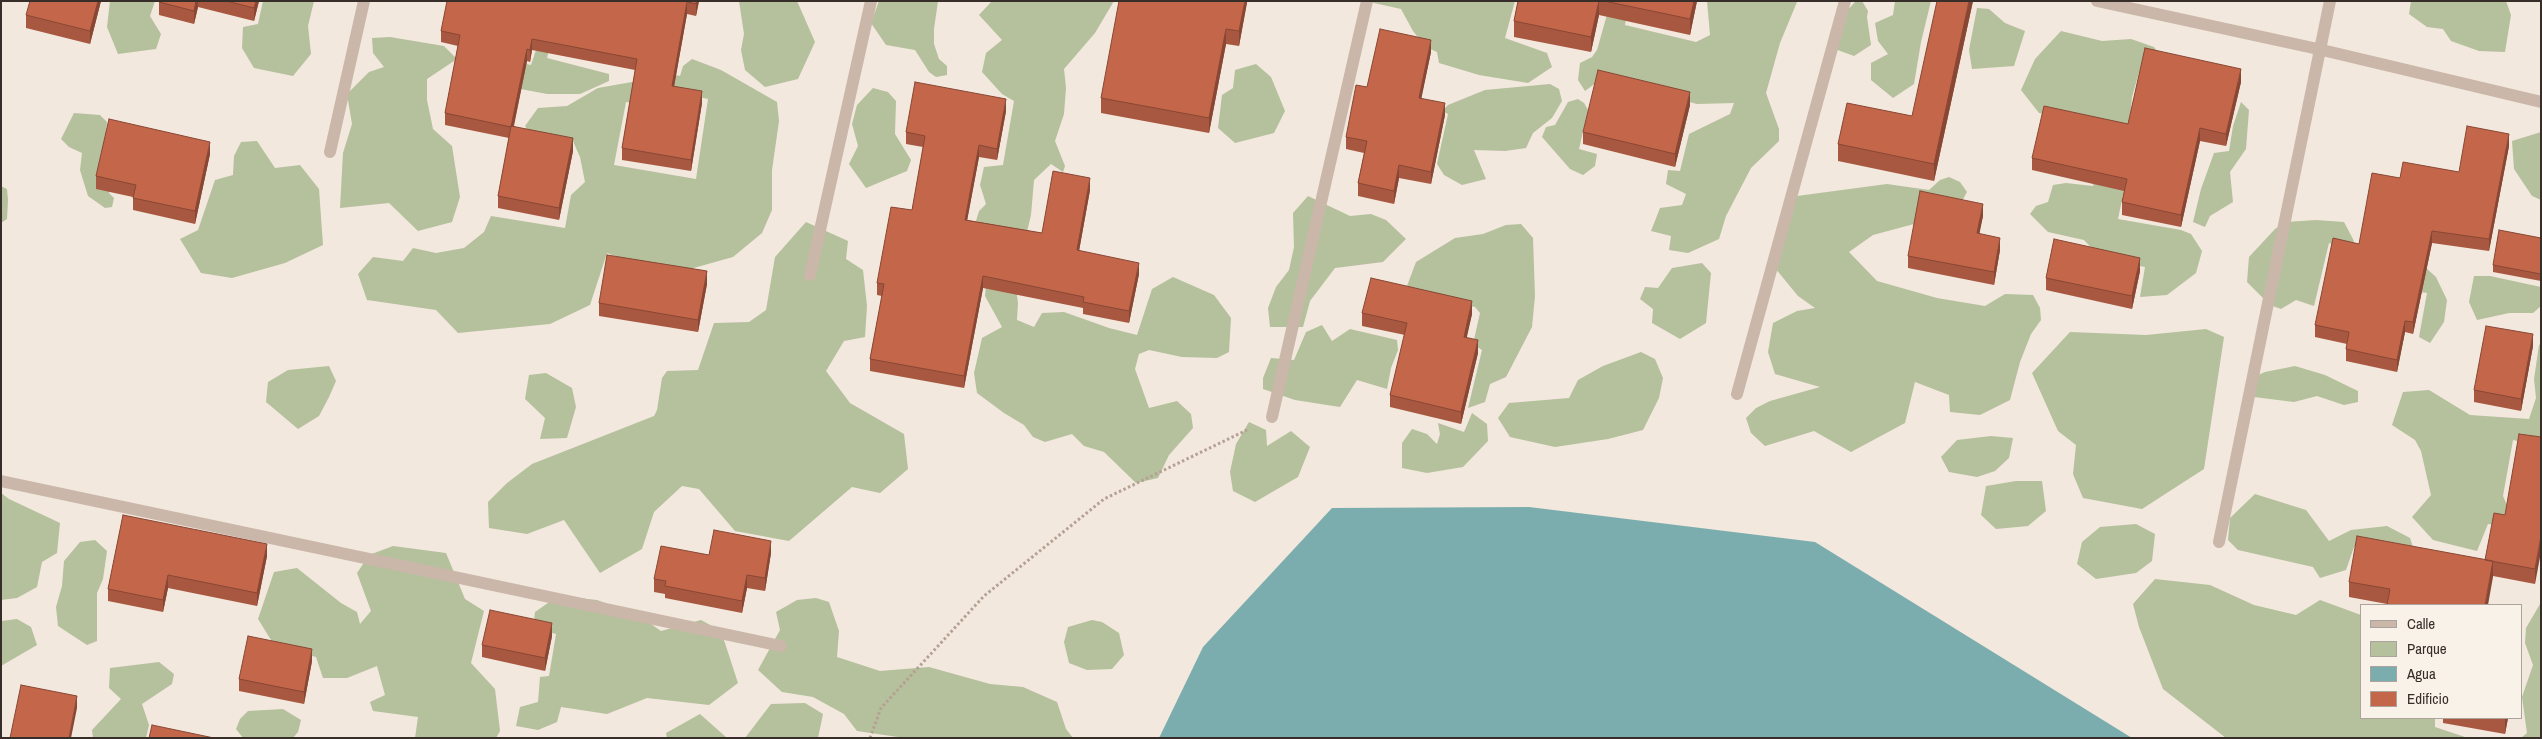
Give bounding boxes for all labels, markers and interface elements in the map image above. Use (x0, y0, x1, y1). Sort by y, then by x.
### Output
legend (2360, 604, 2522, 719)
text: Calle (2407, 613, 2435, 634)
text: Parque (2407, 638, 2447, 659)
text: Agua (2407, 663, 2436, 684)
text: Edificio (2407, 688, 2449, 709)

